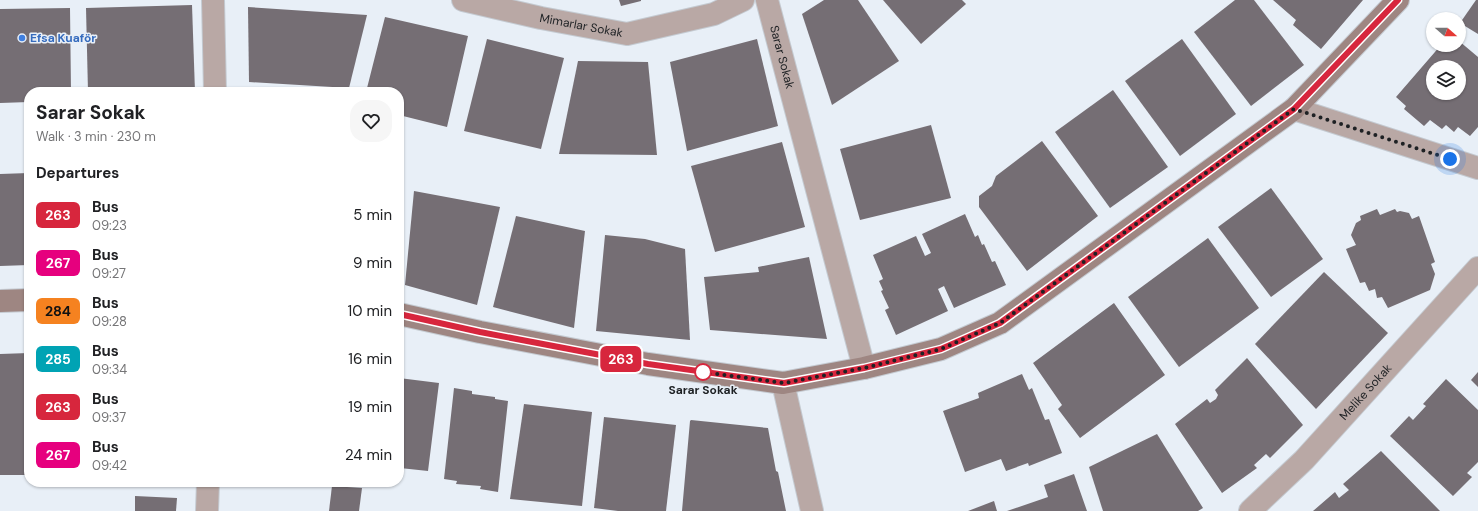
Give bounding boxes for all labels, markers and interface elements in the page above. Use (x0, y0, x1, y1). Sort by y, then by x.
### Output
street label: Mimarlar Sokak (538, 10, 624, 41)
north arrow (1426, 12, 1466, 52)
map controls (1426, 12, 1466, 100)
street label: Sarar Sokak (766, 24, 798, 90)
place label: Efsa Kuaför (30, 30, 96, 46)
marker: Efsa Kuaför (17, 33, 27, 43)
button: layers (1426, 60, 1466, 100)
text: Sarar Sokak (36, 100, 146, 125)
button: heart (350, 100, 392, 142)
text: Walk · 3 min · 230 m (36, 128, 156, 145)
your location (1440, 149, 1460, 169)
text: Departures (36, 163, 119, 183)
text: Bus (92, 197, 119, 217)
text: 5 min (353, 205, 392, 225)
text: 263 (45, 206, 71, 224)
text: 09:23 (92, 217, 127, 234)
text: Bus (92, 245, 119, 265)
text: 9 min (353, 253, 392, 273)
text: 267 (46, 254, 70, 272)
text: 09:27 (92, 265, 126, 282)
text: Bus (92, 293, 119, 313)
text: 10 min (347, 301, 392, 321)
text: 284 (45, 302, 71, 320)
text: 09:28 (92, 313, 127, 330)
text: Bus (92, 341, 119, 361)
line badge: 263 (598, 346, 644, 372)
text: 16 min (348, 349, 392, 369)
text: 285 (45, 350, 71, 368)
text: 263 (608, 350, 634, 368)
street label: Melike Sokak (1336, 360, 1395, 424)
text: 09:34 (92, 361, 127, 378)
marker: Sarar Sokak (694, 363, 712, 381)
place label: Sarar Sokak (668, 382, 738, 398)
text: Bus (92, 389, 119, 409)
text: 19 min (348, 397, 392, 417)
text: 263 (45, 398, 71, 416)
text: 09:37 (92, 409, 126, 426)
text: Bus (92, 437, 119, 457)
text: 24 min (345, 445, 392, 465)
text: 267 (46, 446, 70, 464)
text: 09:42 (92, 457, 127, 474)

